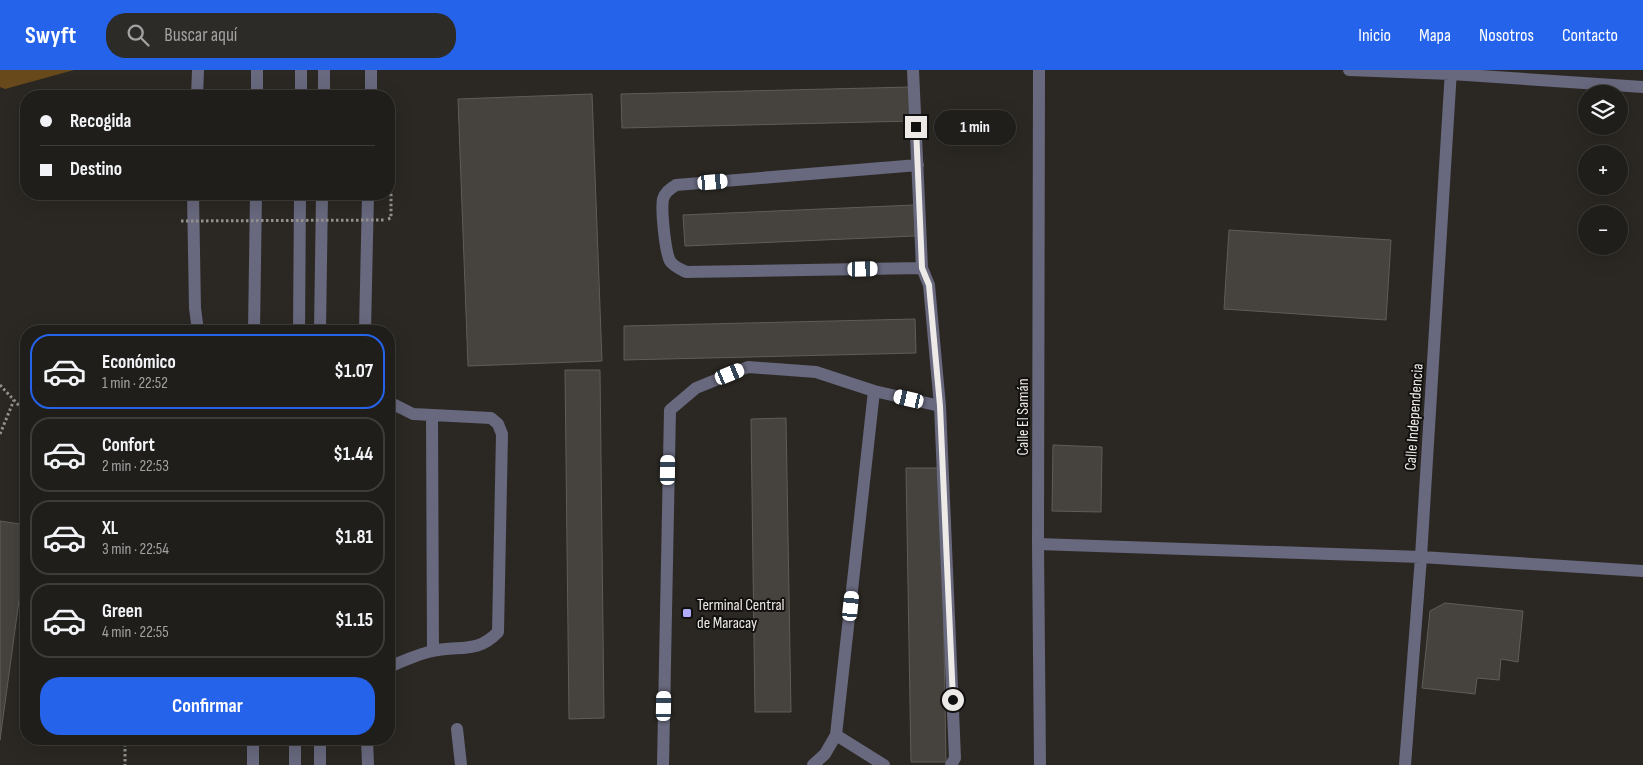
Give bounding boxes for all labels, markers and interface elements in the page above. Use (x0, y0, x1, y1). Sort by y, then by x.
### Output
search box (106, 13, 456, 58)
text: Swyft (25, 21, 76, 50)
icon: search (124, 21, 152, 49)
text: Buscar aquí (164, 24, 237, 47)
text: Inicio (1358, 25, 1391, 46)
text: Mapa (1419, 25, 1451, 46)
text: Nosotros (1479, 25, 1534, 46)
text: Contacto (1562, 25, 1618, 46)
map controls (1578, 85, 1628, 255)
button: layers (1578, 85, 1628, 135)
text: Recogida (70, 110, 131, 133)
callout: 1 min (934, 110, 1016, 144)
route end (905, 116, 927, 138)
text: 1 min (960, 118, 990, 137)
button: + (1578, 145, 1628, 195)
text: Destino (70, 158, 122, 181)
car (697, 173, 728, 191)
button: − (1578, 205, 1628, 255)
car (847, 261, 878, 277)
icon: car (42, 349, 87, 394)
text: Económico (102, 351, 176, 374)
text: $1.07 (334, 360, 373, 383)
car (713, 361, 746, 387)
street label: Calle Independencia (1401, 363, 1428, 471)
text: 1 min · 22:52 (102, 374, 168, 393)
street label: Calle El Samán (1014, 379, 1033, 455)
car (892, 388, 925, 410)
icon: car (42, 432, 87, 477)
text: Confort (102, 434, 155, 457)
text: $1.44 (333, 443, 373, 466)
car (660, 455, 675, 485)
text: 2 min · 22:53 (102, 457, 169, 476)
icon: car (42, 515, 87, 560)
text: XL (102, 517, 118, 540)
text: $1.81 (335, 526, 373, 549)
text: 3 min · 22:54 (102, 540, 169, 559)
car (841, 590, 860, 622)
place label: Terminal Central de Maracay (697, 596, 785, 633)
icon: car (42, 598, 87, 643)
text: Green (102, 600, 142, 623)
marker: Terminal Central de Maracay (681, 607, 693, 619)
text: $1.15 (335, 609, 373, 632)
text: 4 min · 22:55 (102, 623, 169, 642)
button: Confirmar (40, 677, 375, 735)
route start (942, 689, 964, 711)
car (656, 691, 671, 721)

